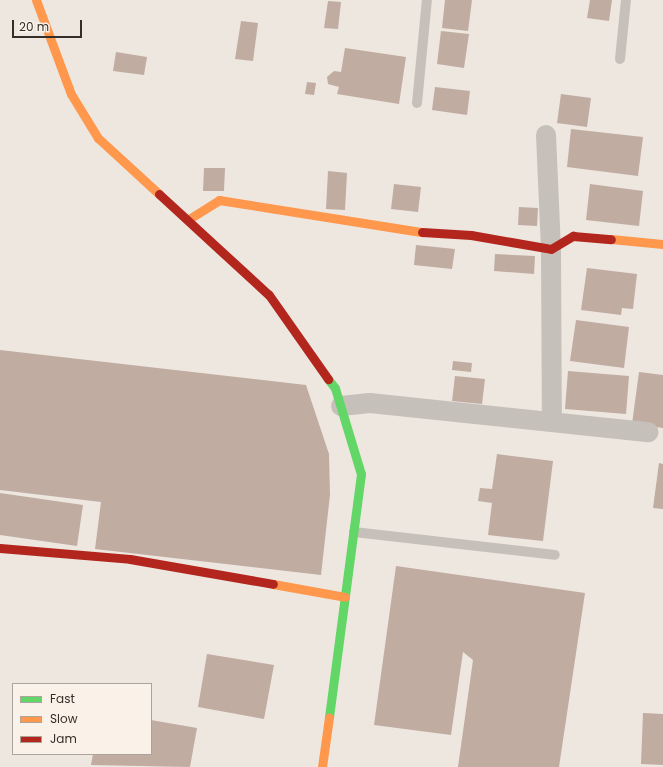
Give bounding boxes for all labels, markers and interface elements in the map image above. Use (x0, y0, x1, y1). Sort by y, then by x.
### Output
scale bar (14, 12, 84, 38)
text: 20 m (19, 18, 49, 35)
legend (12, 683, 152, 755)
text: Fast (50, 690, 75, 707)
text: Slow (50, 710, 78, 727)
text: Jam (50, 730, 77, 747)

